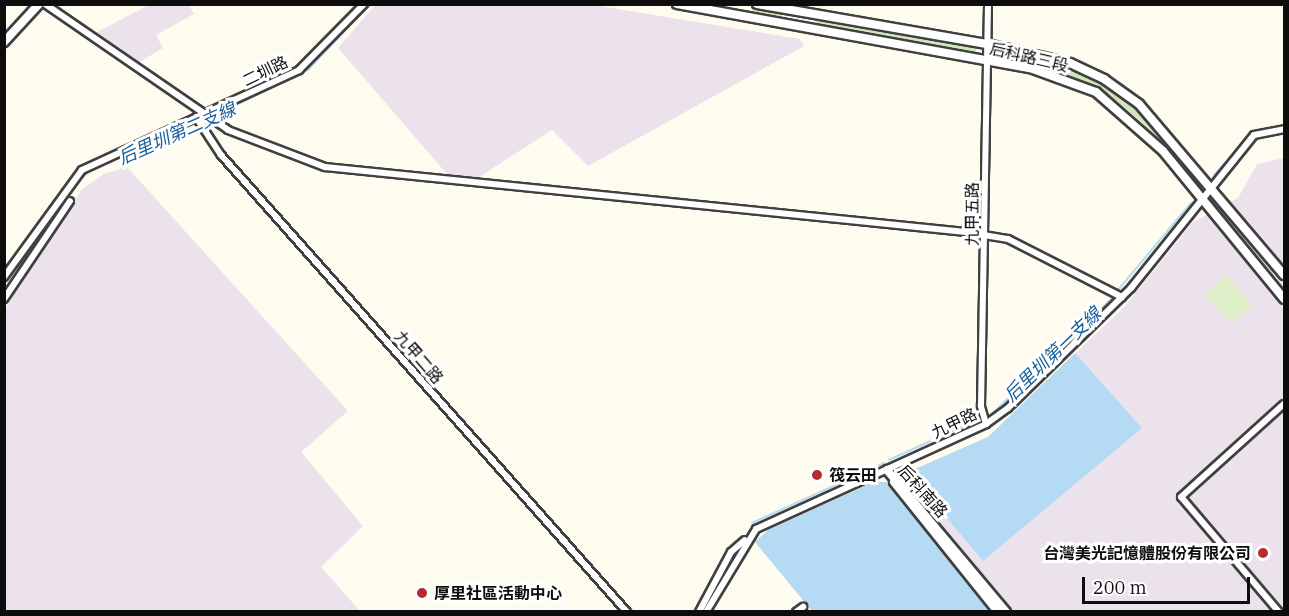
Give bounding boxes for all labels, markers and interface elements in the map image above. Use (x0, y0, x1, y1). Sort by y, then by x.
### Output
street label: 后科路三段 (988, 39, 1070, 75)
street label: 二圳路 (239, 52, 291, 90)
water label: 后里圳第二支線 (115, 99, 239, 169)
street label: 九甲五路 (962, 182, 982, 246)
water label: 后里圳第一支線 (1000, 303, 1106, 407)
street label: 九甲二路 (391, 327, 447, 387)
street label: 九甲路 (928, 404, 980, 442)
street label: 后科南路 (894, 461, 952, 521)
place label: 筏云田 (829, 465, 877, 485)
marker: 筏云田 (810, 468, 824, 482)
place label: 台灣美光記憶體股份有限公司 (1043, 543, 1251, 563)
marker: 台灣美光記憶體股份有限公司 (1256, 546, 1270, 560)
scale bar (1085, 565, 1253, 603)
text: 200 m (1093, 576, 1147, 599)
place label: 厚里社區活動中心 (434, 583, 562, 603)
marker: 厚里社區活動中心 (415, 586, 429, 600)

